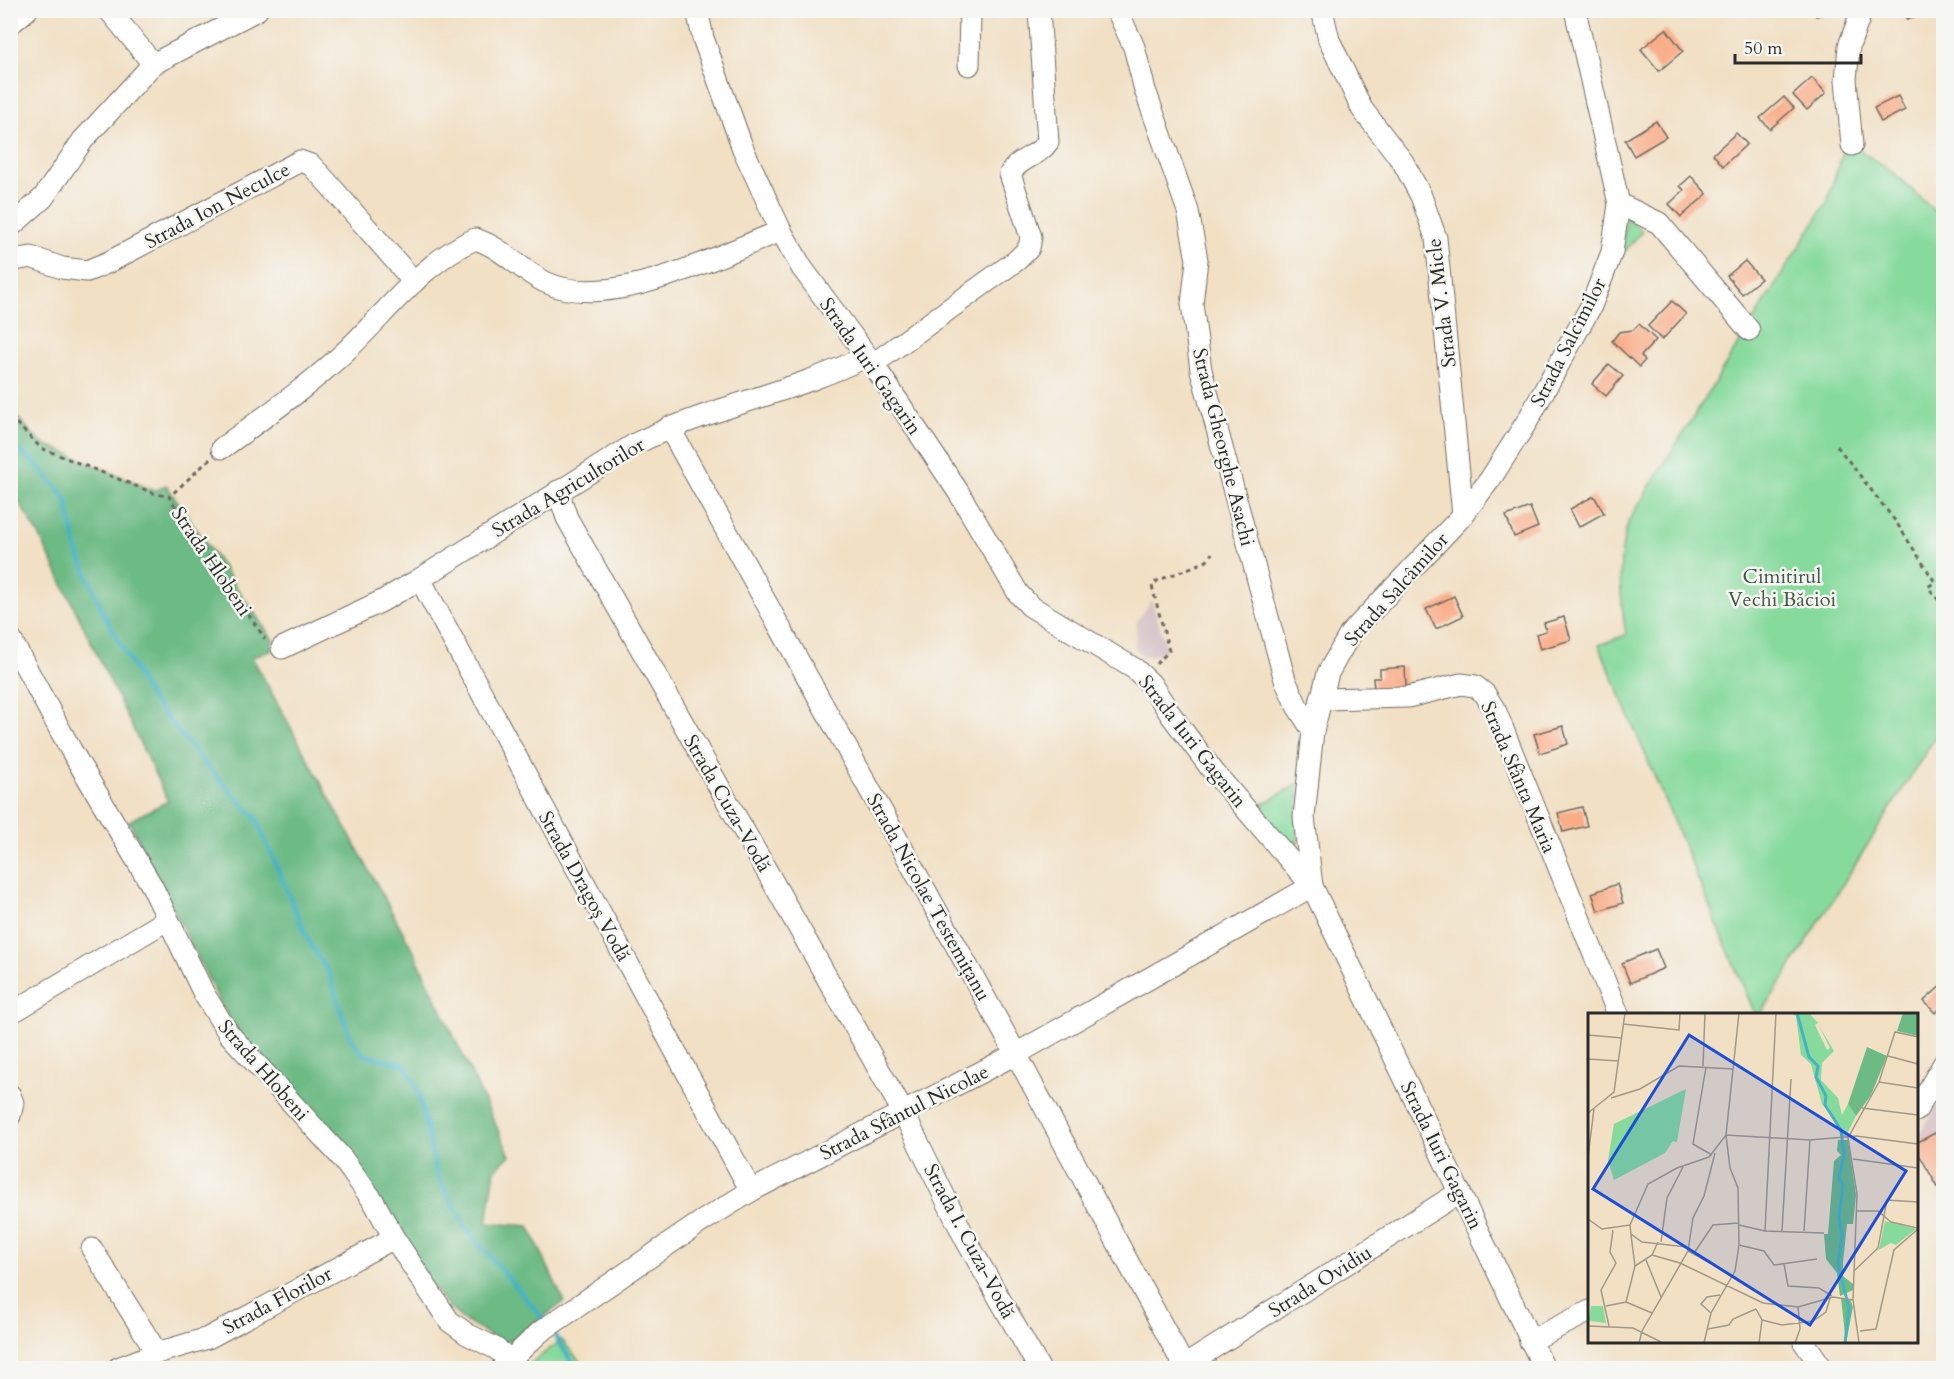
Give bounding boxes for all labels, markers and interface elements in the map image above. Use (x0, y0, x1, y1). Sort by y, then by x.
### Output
scale bar (1735, 27, 1861, 65)
text: 50 m (1744, 36, 1783, 61)
street label: Strada Ion Neculce (140, 156, 295, 255)
street label: Strada V. Micle (1420, 237, 1463, 369)
street label: Strada Salcîmilor (1524, 272, 1613, 411)
street label: Strada Iuri Gagarin (813, 292, 928, 441)
street label: Strada Gheorghe Asachi (1186, 345, 1261, 549)
street label: Strada Agricultorilor (487, 431, 650, 544)
street label: Strada Hlobeni (165, 501, 258, 622)
street label: Strada Salcâmilor (1338, 526, 1455, 652)
park label: Cimitirul Vechi Băcioi (1728, 563, 1836, 613)
street label: Strada Iuri Gagarin (1132, 669, 1253, 814)
street label: Strada Sfânta Maria (1474, 697, 1563, 858)
street label: Strada Cuza-Vodă (677, 730, 778, 877)
street label: Strada Nicolae Testemițanu (860, 789, 997, 1006)
street label: Strada Dragoș Vodă (532, 806, 637, 967)
inset map (1588, 1013, 1918, 1343)
street label: Strada Hlobeni (212, 1014, 316, 1127)
street label: Strada Sfântul Nicolae (815, 1058, 993, 1167)
street label: Strada Iuri Gagarin (1394, 1077, 1489, 1234)
street label: Strada I. Cuza-Vodă (917, 1159, 1022, 1324)
street label: Strada Ovidiu (1263, 1239, 1377, 1324)
street label: Strada Florilor (218, 1260, 337, 1341)

